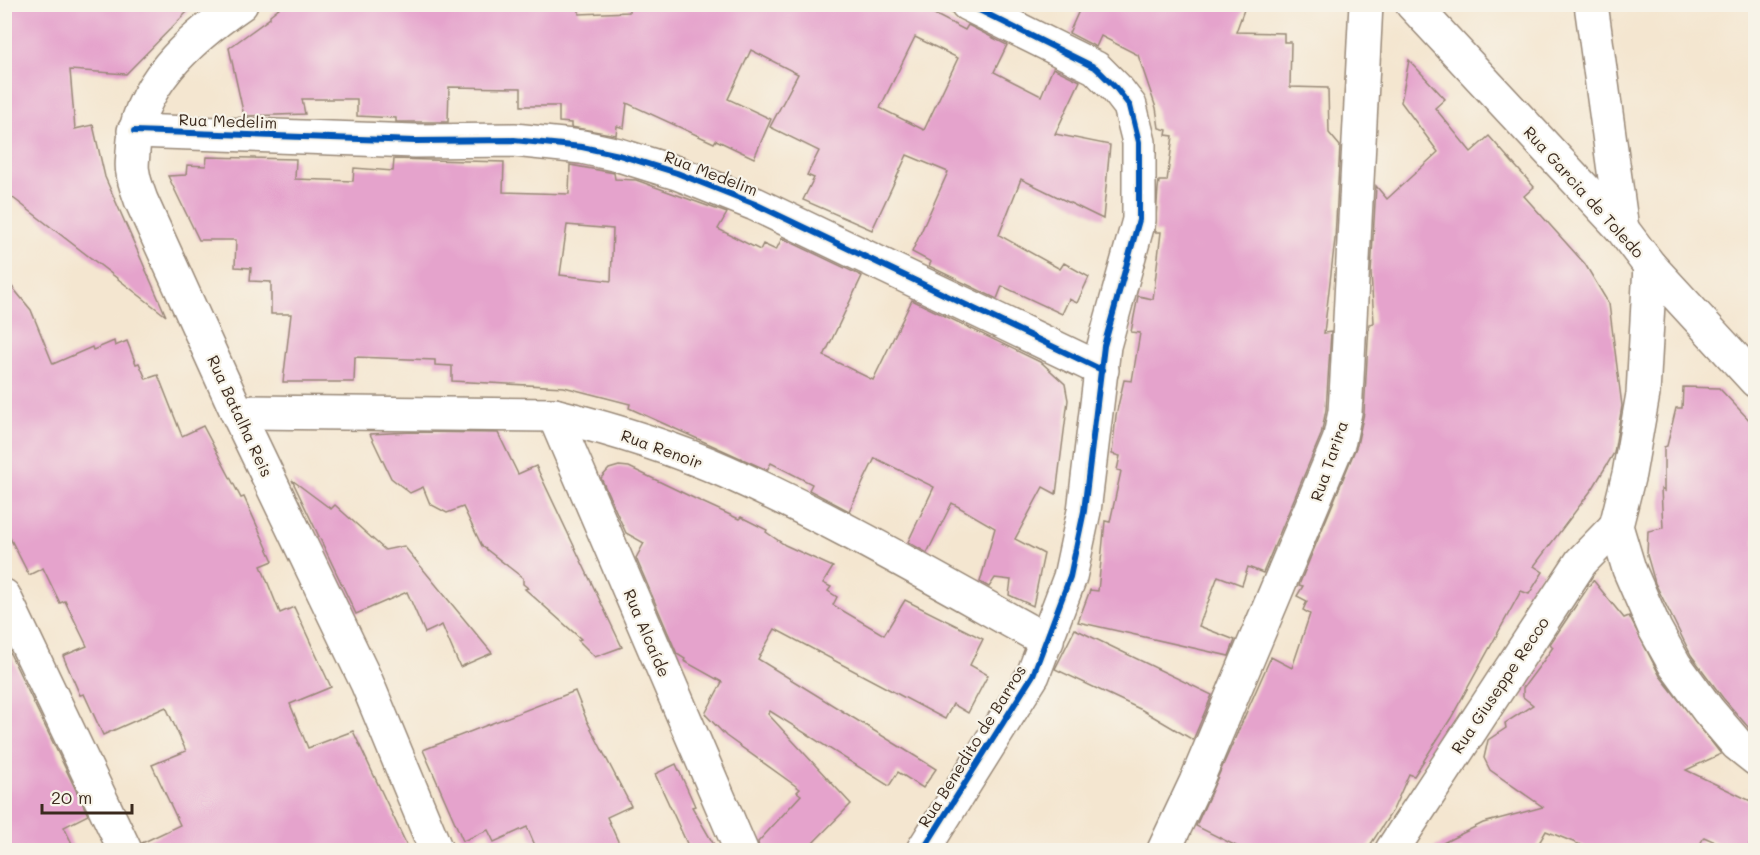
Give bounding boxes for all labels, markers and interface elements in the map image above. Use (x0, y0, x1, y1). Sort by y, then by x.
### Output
street label: Rua Medelim (178, 108, 278, 133)
street label: Rua Garcia de Toledo (1520, 121, 1649, 262)
street label: Rua Medelim (661, 145, 761, 200)
street label: Rua Batalha Reis (203, 352, 278, 480)
street label: Rua Tarira (1305, 418, 1352, 504)
street label: Rua Renoir (618, 424, 706, 473)
street label: Rua Alcaíde (620, 586, 675, 680)
street label: Rua Giuseppe Recco (1446, 612, 1553, 757)
street label: Rua Benedito de Barros (913, 661, 1030, 831)
scale bar (42, 777, 132, 815)
text: 20 m (51, 785, 92, 809)

